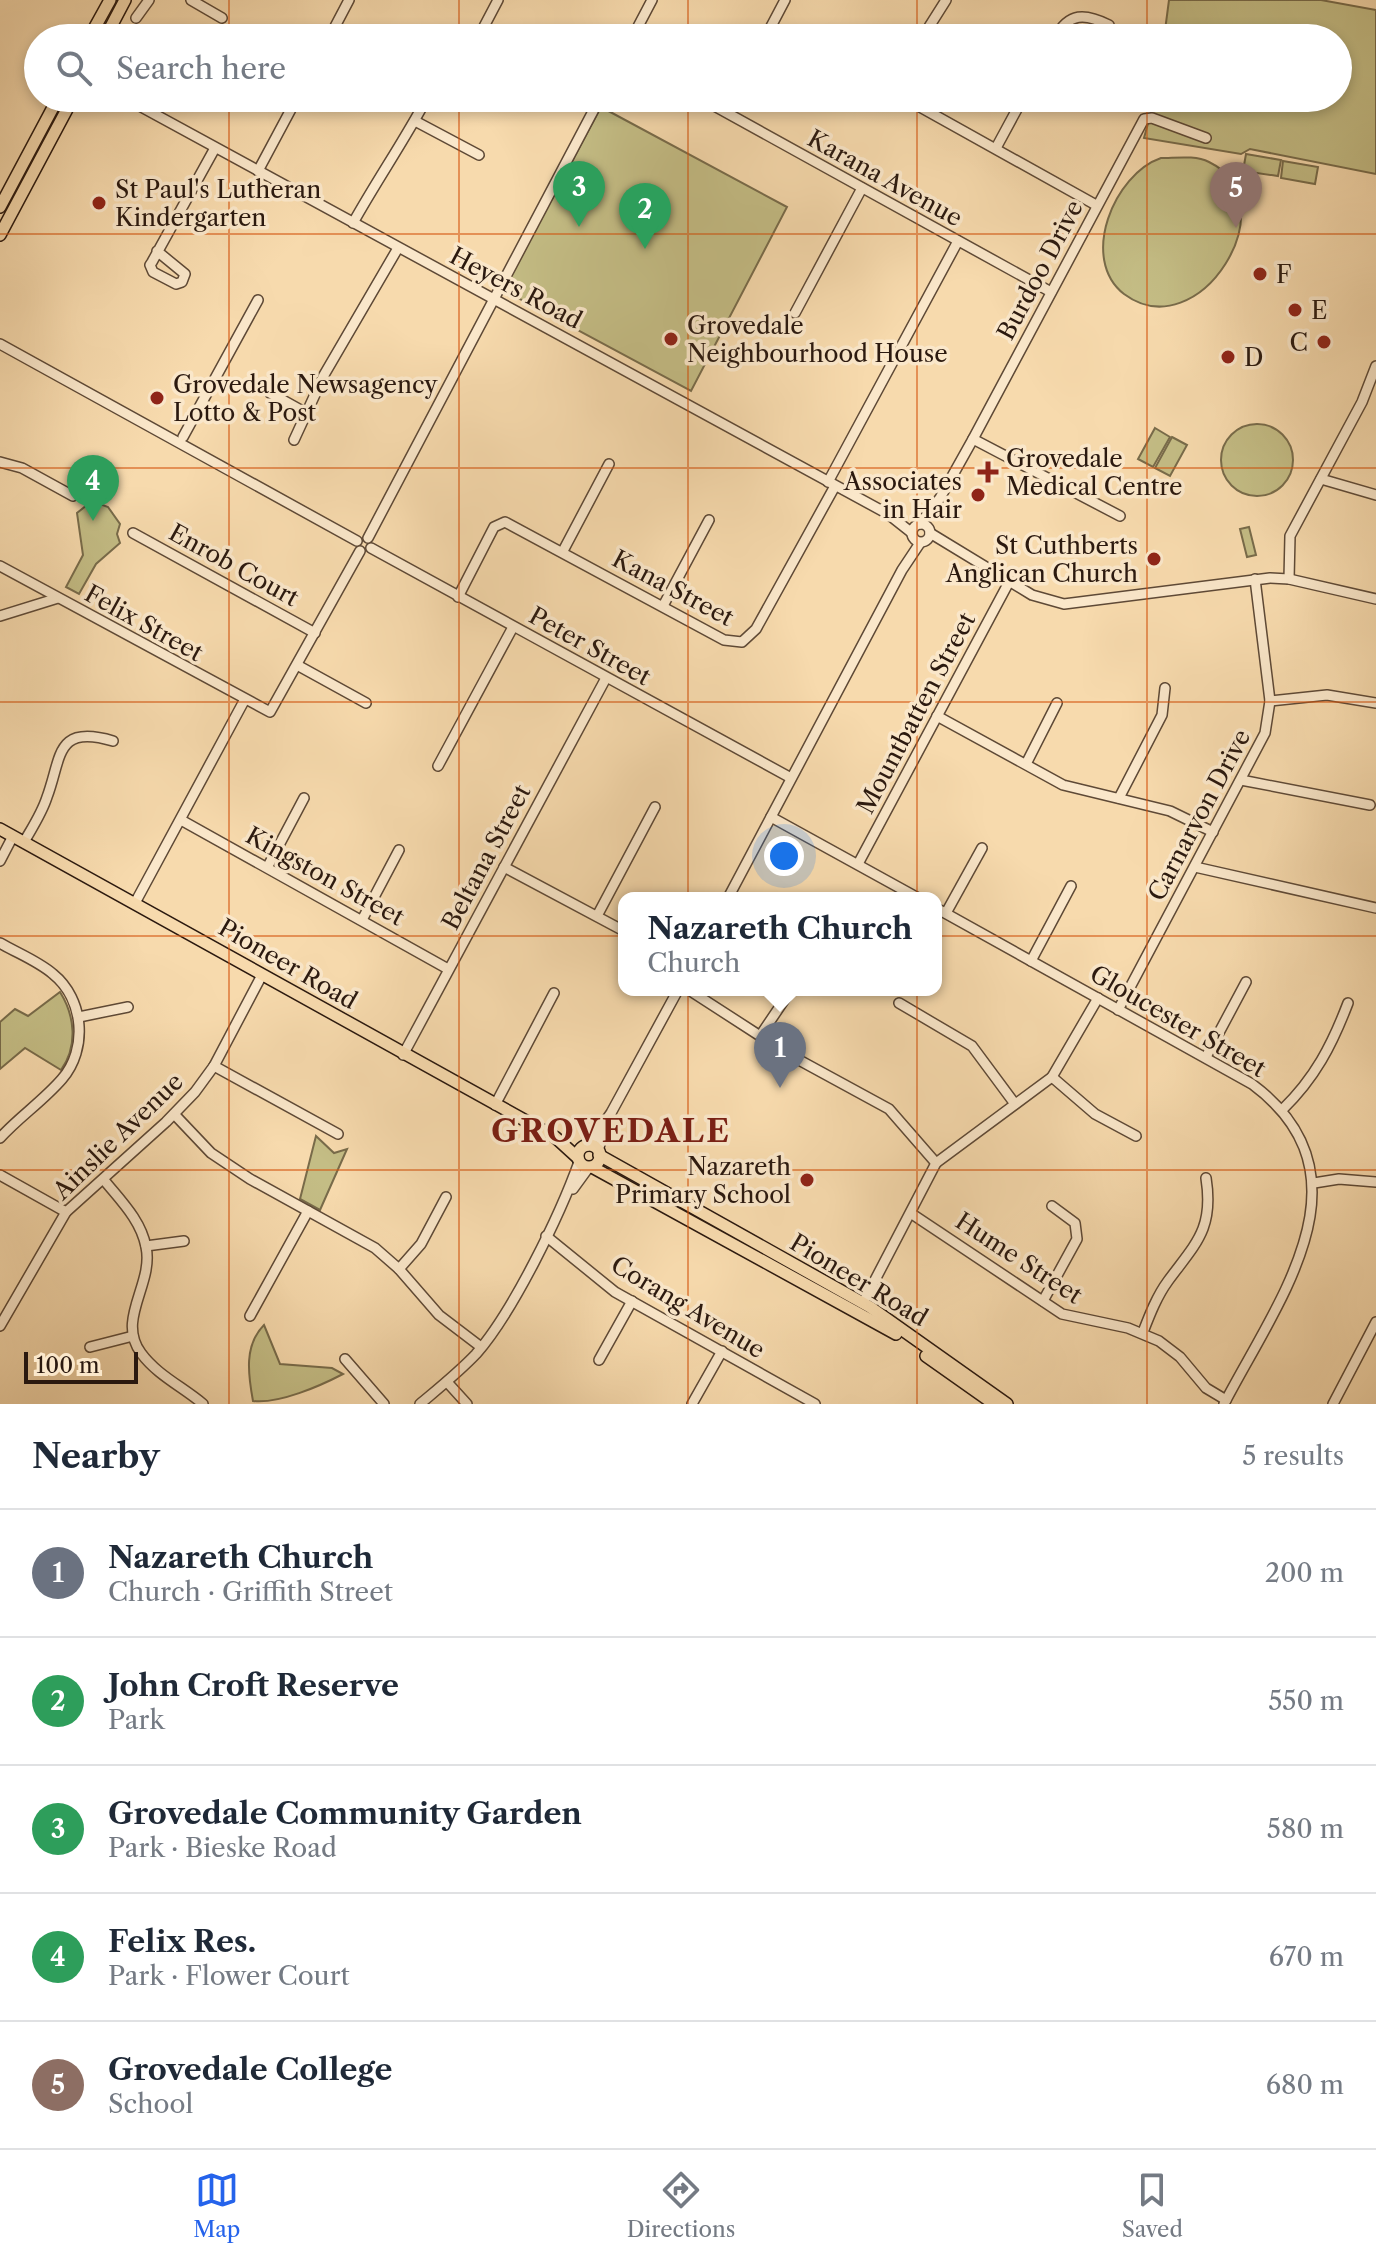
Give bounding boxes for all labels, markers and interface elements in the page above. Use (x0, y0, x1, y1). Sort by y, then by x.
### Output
search box (24, 24, 1352, 112)
icon: search (52, 46, 96, 90)
text: Search here (116, 50, 286, 87)
street label: Karana Avenue (803, 124, 967, 232)
pin: 3 (553, 161, 605, 227)
pin: 5 (1210, 162, 1262, 228)
place label: St Paul's Lutheran Kindergarten (115, 175, 321, 232)
pin: 2 (619, 183, 671, 249)
marker: St Paul's Lutheran Kindergarten (90, 194, 108, 212)
street label: Burdoo Drive (991, 195, 1089, 345)
street label: Heyers Road (445, 241, 587, 335)
place label: F (1276, 260, 1292, 289)
marker: F (1251, 265, 1269, 283)
place label: E (1311, 296, 1328, 325)
marker: E (1286, 301, 1304, 319)
place label: Grovedale Neighbourhood House (687, 311, 948, 368)
place label: C (1289, 328, 1308, 357)
marker: Grovedale Neighbourhood House (662, 330, 680, 348)
marker: C (1315, 333, 1333, 351)
place label: D (1244, 343, 1263, 372)
marker: D (1219, 348, 1237, 366)
place label: Grovedale Newsagency Lotto & Post (173, 370, 438, 427)
marker: Grovedale Newsagency Lotto & Post (148, 389, 166, 407)
place label: Grovedale Medical Centre (1006, 444, 1183, 501)
pin: 4 (67, 455, 119, 521)
marker: Grovedale Medical Centre (977, 461, 999, 483)
place label: Associates in Hair (843, 467, 962, 524)
marker: Associates in Hair (969, 486, 987, 504)
street label: Enrob Court (164, 518, 304, 613)
place label: St Cuthberts Anglican Church (945, 531, 1138, 588)
street label: Kana Street (607, 544, 739, 632)
marker: St Cuthberts Anglican Church (1145, 550, 1163, 568)
street label: Felix Street (80, 579, 209, 668)
street label: Peter Street (524, 601, 656, 692)
street label: Mountbatten Street (851, 607, 982, 819)
street label: Carnarvon Drive (1142, 724, 1256, 906)
street label: Beltana Street (436, 779, 537, 935)
street label: Kingston Street (241, 821, 410, 932)
your location (764, 836, 804, 876)
popup (618, 892, 942, 996)
text: Nazareth Church (647, 910, 913, 947)
street label: Pioneer Road (214, 913, 363, 1016)
text: Church (647, 947, 740, 979)
street label: Gloucester Street (1085, 959, 1272, 1083)
pin: 1 (754, 1022, 806, 1088)
street label: Ainslie Avenue (46, 1067, 189, 1206)
district label: GROVEDALE (491, 1111, 731, 1150)
place label: Nazareth Primary School (615, 1152, 791, 1209)
marker: Nazareth Primary School (798, 1171, 816, 1189)
street label: Hume Street (950, 1206, 1088, 1310)
street label: Pioneer Road (785, 1228, 933, 1333)
street label: Corang Avenue (606, 1250, 770, 1364)
scale bar (24, 1348, 138, 1384)
text: 100 m (36, 1352, 99, 1379)
text: Nearby (32, 1435, 160, 1477)
text: 5 results (1242, 1440, 1344, 1472)
text: Nazareth Church (108, 1539, 373, 1576)
text: 1 (52, 1557, 64, 1589)
text: 200 m (1265, 1557, 1344, 1589)
text: Church · Griffith Street (108, 1576, 393, 1608)
text: John Croft Reserve (108, 1667, 399, 1704)
text: 2 (50, 1685, 66, 1717)
text: 550 m (1268, 1685, 1344, 1717)
text: Park (108, 1704, 165, 1736)
text: Grovedale Community Garden (108, 1795, 582, 1832)
text: 3 (51, 1813, 65, 1845)
text: 580 m (1267, 1813, 1344, 1845)
text: Park · Bieske Road (108, 1832, 337, 1864)
text: Felix Res. (108, 1923, 256, 1960)
text: 4 (50, 1941, 66, 1973)
text: 670 m (1269, 1941, 1344, 1973)
text: Park · Flower Court (108, 1960, 350, 1992)
text: Grovedale College (108, 2051, 392, 2088)
text: 5 (51, 2069, 65, 2101)
text: 680 m (1266, 2069, 1344, 2101)
text: School (108, 2088, 193, 2120)
tab: Map (193, 2168, 240, 2243)
tab: Directions (627, 2168, 735, 2243)
tab: Saved (1122, 2168, 1183, 2243)

